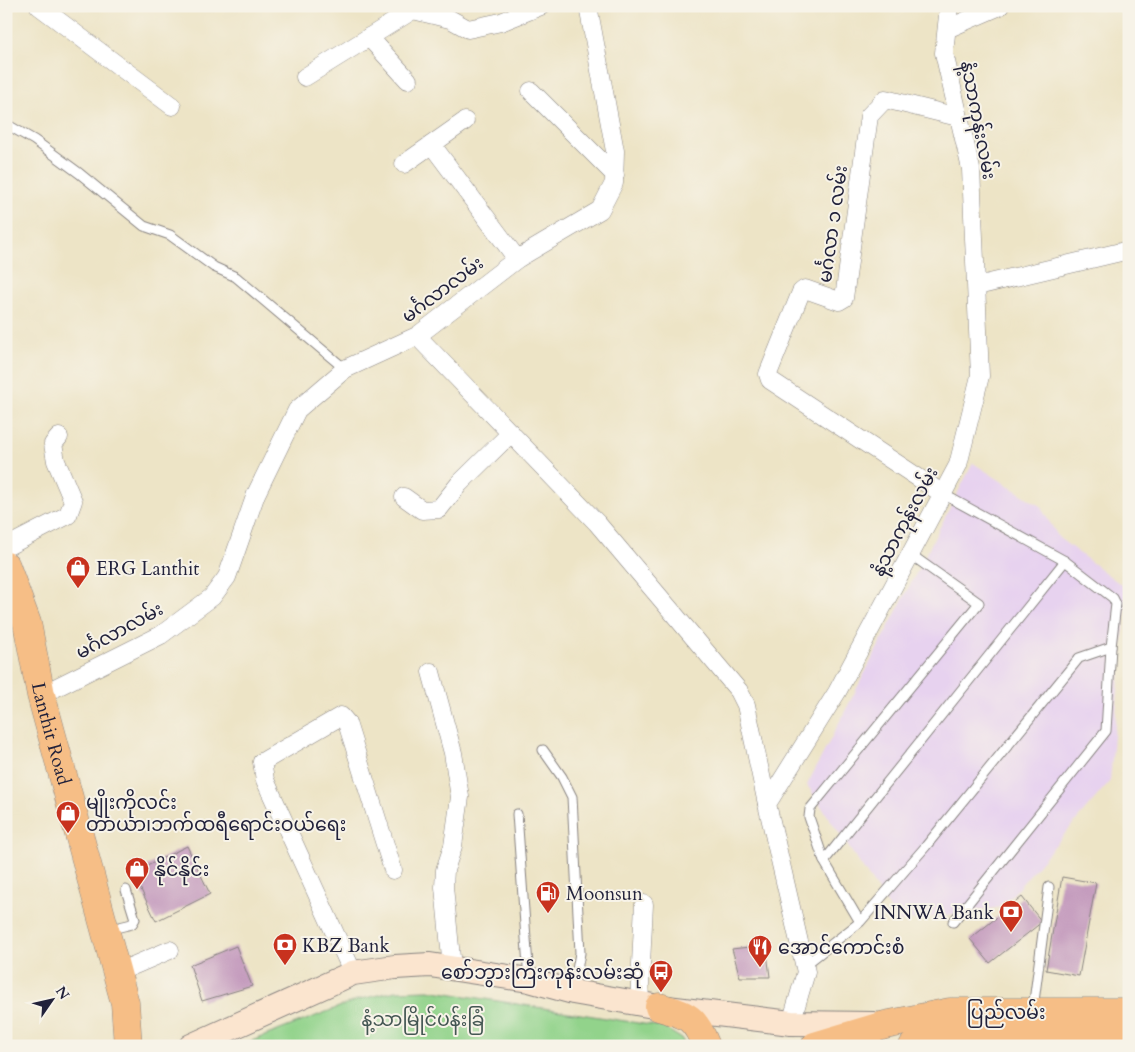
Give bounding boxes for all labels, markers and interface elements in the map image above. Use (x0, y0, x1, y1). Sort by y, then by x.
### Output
street label: နံ့သာကုန်းလမ်း (951, 58, 1004, 182)
street label: မင်္ဂလာ ၁ လမ်း (810, 163, 854, 285)
street label: မင်္ဂလာလမ်း (395, 249, 489, 329)
street label: နံ့သာကုန်းလမ်း (863, 461, 947, 582)
shop icon: ERG Lanthit (65, 555, 91, 589)
place label: ERG Lanthit (96, 556, 199, 582)
street label: မင်္ဂလာလမ်း (70, 594, 168, 666)
street label: Lanthit Road (25, 680, 77, 788)
place label: မျိုးကိုလင်း တာယာ၊ဘက်ထရီရောင်းဝယ်ရေး (86, 788, 346, 840)
shop icon: မျိုးကိုလင်း တာယာ၊ဘက်ထရီရောင်းဝယ်ရေး (55, 800, 81, 834)
place label: နိုင်နိုင်း (154, 855, 209, 886)
shop icon: နိုင်နိုင်း (124, 856, 150, 890)
fuel station icon: Moonsun (535, 880, 561, 914)
place label: Moonsun (566, 881, 643, 907)
bank icon: INNWA Bank (998, 899, 1024, 933)
place label: INNWA Bank (873, 900, 995, 926)
bank icon: KBZ Bank (272, 932, 298, 966)
place label: KBZ Bank (302, 933, 391, 959)
place label: အောင်ကောင်းစံ (778, 933, 905, 961)
restaurant icon: အောင်ကောင်းစံ (747, 934, 773, 968)
place label: စော်ဘွားကြီးကုန်းလမ်းဆုံ (441, 958, 644, 989)
bus stop icon: စော်ဘွားကြီးကုန်းလမ်းဆုံ (648, 959, 674, 993)
north arrow (28, 974, 78, 1024)
text: N (51, 983, 74, 1003)
street label: ပြည်လမ်း (966, 998, 1046, 1028)
park label: နံ့သာမြိုင်ပန်းခြံ (362, 1005, 484, 1035)

